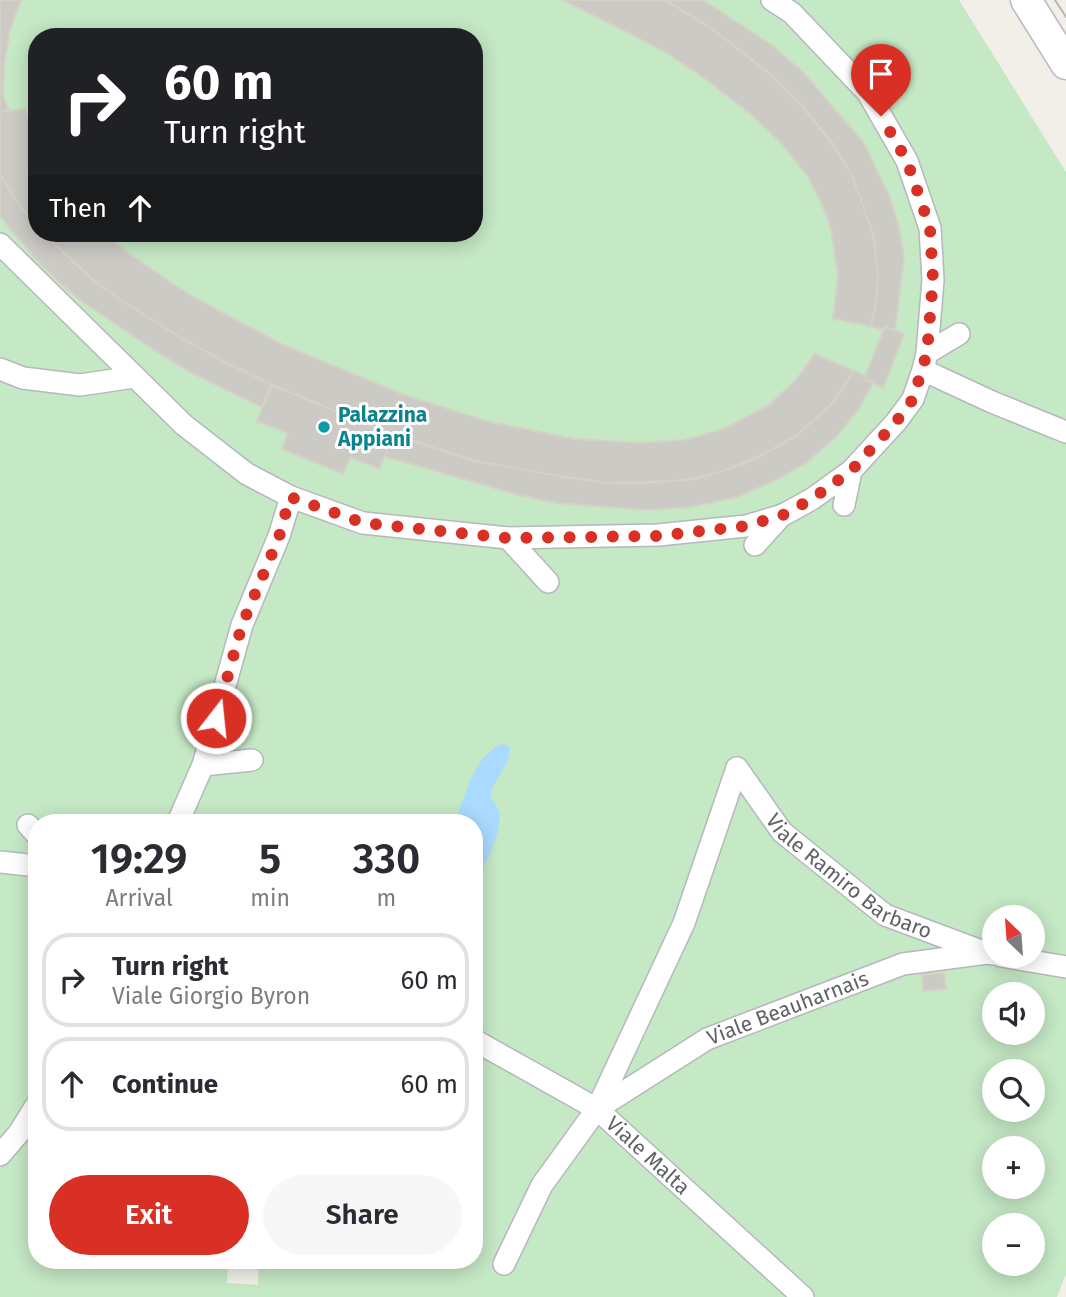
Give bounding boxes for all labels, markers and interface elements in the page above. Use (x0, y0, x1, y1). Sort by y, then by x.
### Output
pin (851, 44, 911, 116)
text: 60 m (164, 53, 273, 112)
icon: arrive (862, 55, 900, 93)
icon: right (49, 56, 140, 147)
text: Turn right (164, 113, 306, 151)
icon: ahead (121, 189, 159, 227)
text: Then (49, 193, 107, 224)
place label: Palazzina Appiani (337, 402, 427, 452)
marker: Palazzina Appiani (316, 419, 332, 435)
position arrow (179, 681, 253, 755)
street label: Viale Ramiro Barbaro (760, 808, 935, 944)
text: 19:29 (91, 834, 187, 884)
text: 5 (259, 834, 281, 884)
text: 330 (353, 834, 420, 884)
text: Arrival (105, 884, 173, 912)
text: min (250, 884, 290, 912)
text: m (377, 884, 396, 912)
north arrow (982, 905, 1045, 968)
map controls (982, 905, 1045, 1276)
text: Turn right (112, 951, 229, 982)
icon: right (53, 961, 91, 999)
text: 60 m (400, 965, 458, 996)
street label: Viale Beauharnais (703, 965, 873, 1051)
text: Viale Giorgio Byron (112, 982, 310, 1010)
button: sound (982, 982, 1045, 1045)
button: search (982, 1059, 1045, 1122)
icon: ahead (53, 1065, 91, 1103)
text: Continue (112, 1069, 218, 1100)
text: 60 m (400, 1069, 458, 1100)
street label: Viale Malta (601, 1111, 695, 1200)
button: + (982, 1136, 1045, 1199)
button: Exit (49, 1175, 249, 1255)
button: Share (263, 1175, 462, 1255)
button: − (982, 1213, 1045, 1276)

